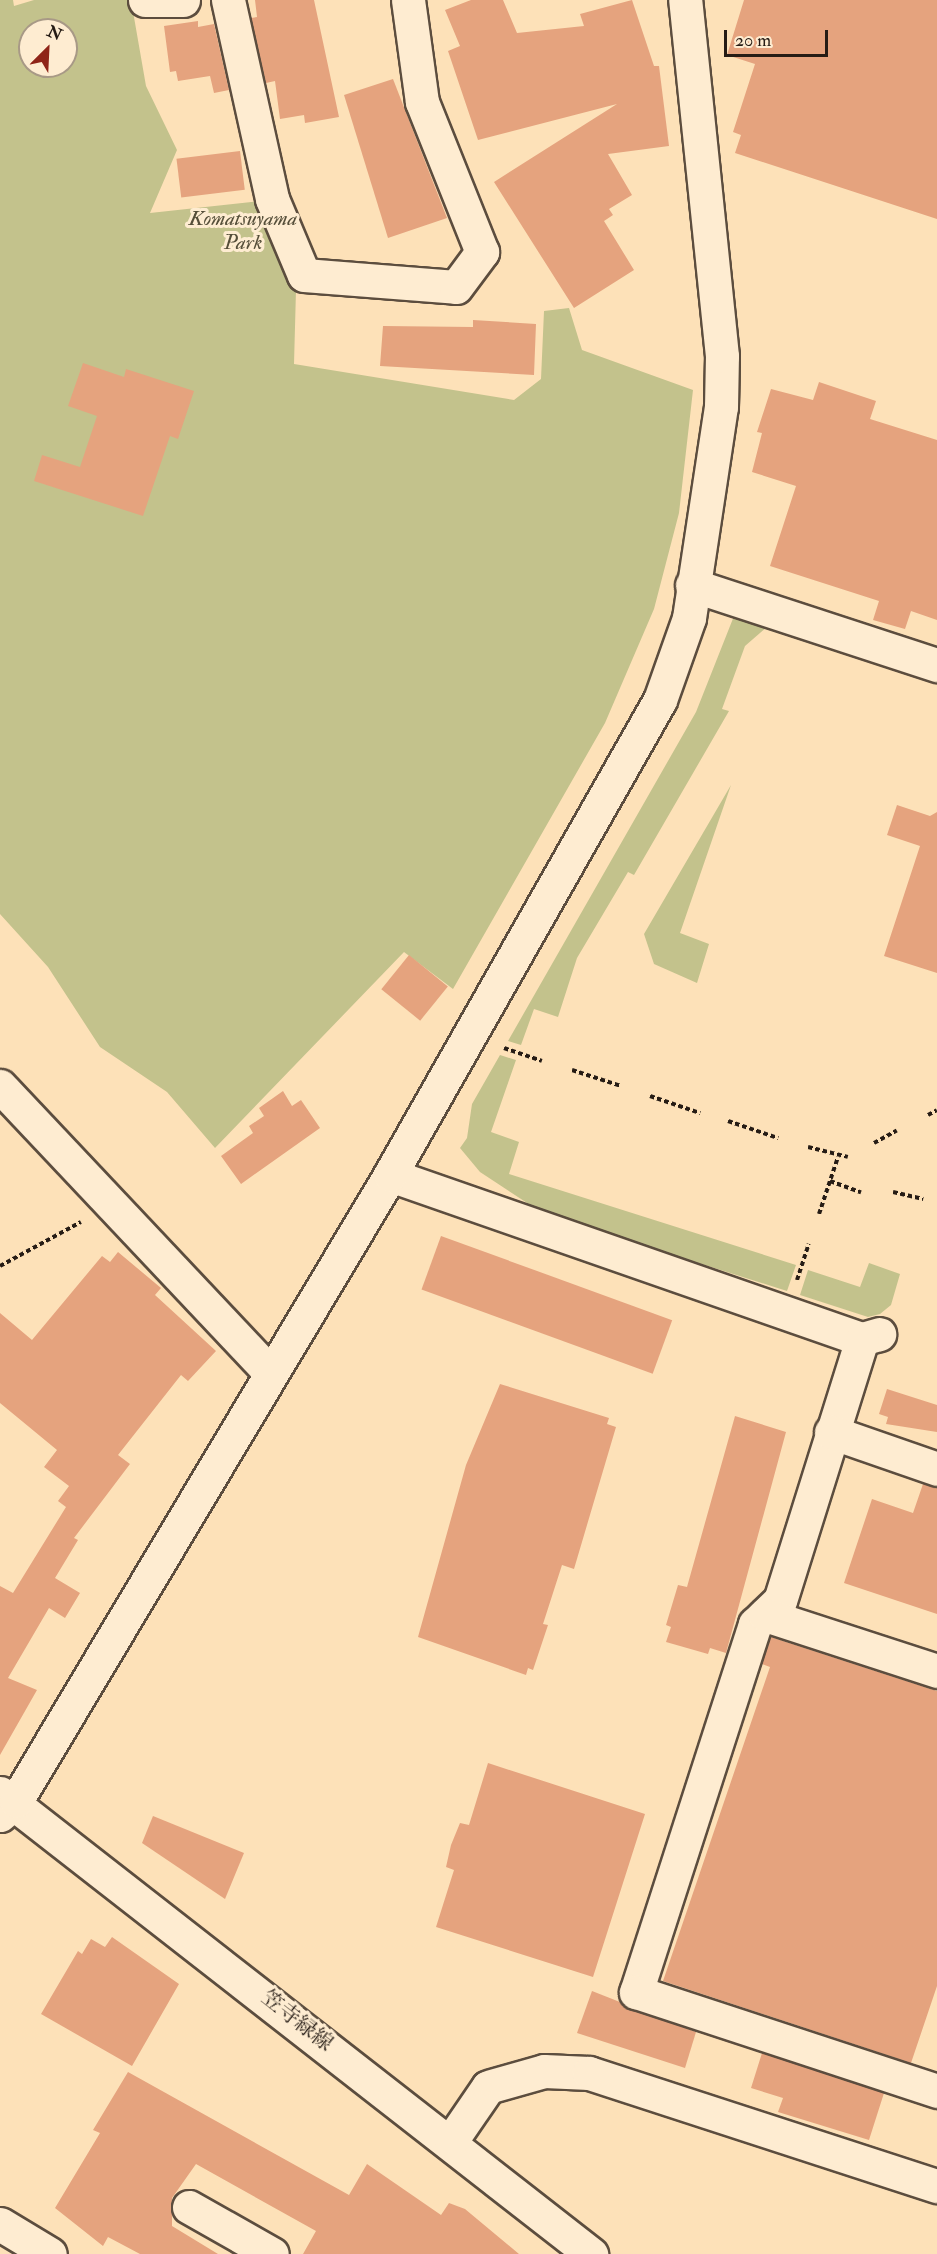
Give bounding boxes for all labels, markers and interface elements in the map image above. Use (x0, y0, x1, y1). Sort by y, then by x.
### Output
north arrow (18, 18, 78, 78)
scale bar (727, 18, 830, 56)
text: N (44, 21, 65, 45)
text: 20 m (735, 29, 771, 52)
park label: Komatsuyama Park (189, 206, 297, 256)
street label: 笠寺緑線 (256, 1985, 338, 2057)

